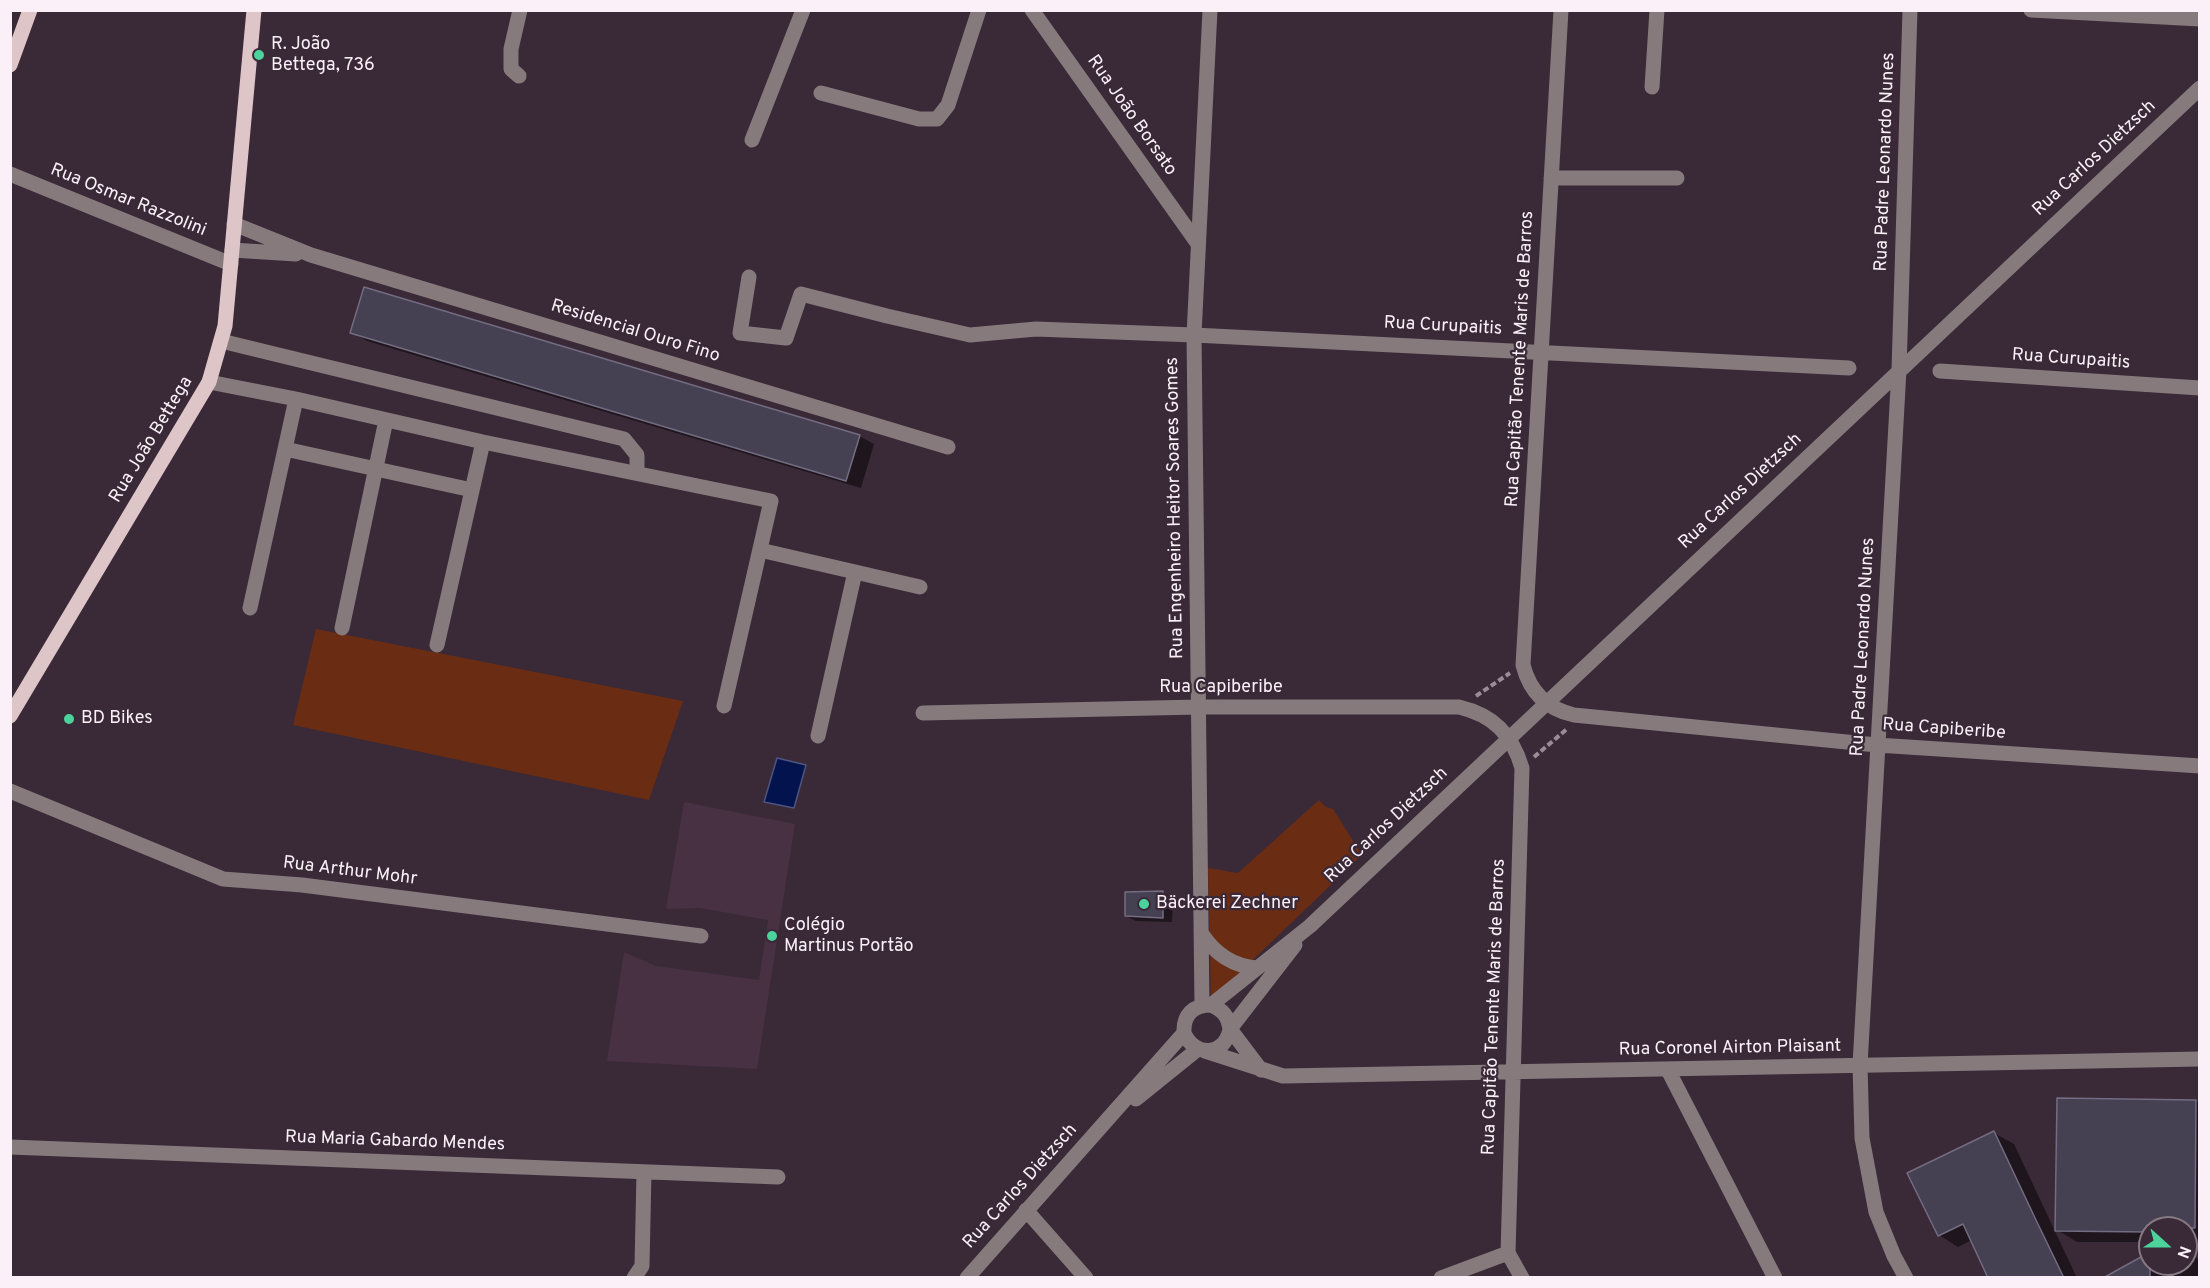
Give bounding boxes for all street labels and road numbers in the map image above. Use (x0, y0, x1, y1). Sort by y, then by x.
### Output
street label: Rua João Borsato (1081, 52, 1181, 180)
street label: Rua Padre Leonardo Nunes (1871, 52, 1901, 272)
street label: Rua Carlos Dietzsch (2029, 96, 2161, 222)
street label: Rua Osmar Razzolini (47, 160, 209, 242)
street label: Rua Capitão Tenente Maris de Barros (1502, 210, 1540, 508)
street label: Residencial Ouro Fino (548, 296, 722, 368)
street label: Rua Curupaitis (1383, 313, 1503, 341)
street label: Rua Curupaitis (2011, 345, 2131, 375)
street label: Rua Engenheiro Heitor Soares Gomes (1163, 357, 1189, 659)
street label: Rua João Bettega (106, 373, 198, 507)
street label: Rua Carlos Dietzsch (1675, 429, 1807, 555)
street label: Rua Padre Leonardo Nunes (1847, 537, 1881, 757)
street label: Rua Capiberibe (1159, 677, 1283, 699)
street label: Rua Capiberibe (1882, 715, 2006, 745)
street label: Rua Carlos Dietzsch (1321, 763, 1453, 889)
street label: Rua Arthur Mohr (282, 853, 418, 891)
street label: Rua Capitão Tenente Maris de Barros (1479, 858, 1511, 1156)
street label: Rua Coronel Airton Plaisant (1619, 1036, 1841, 1062)
street label: Rua Carlos Dietzsch (959, 1120, 1083, 1254)
street label: Rua Maria Gabardo Mendes (285, 1127, 505, 1157)

